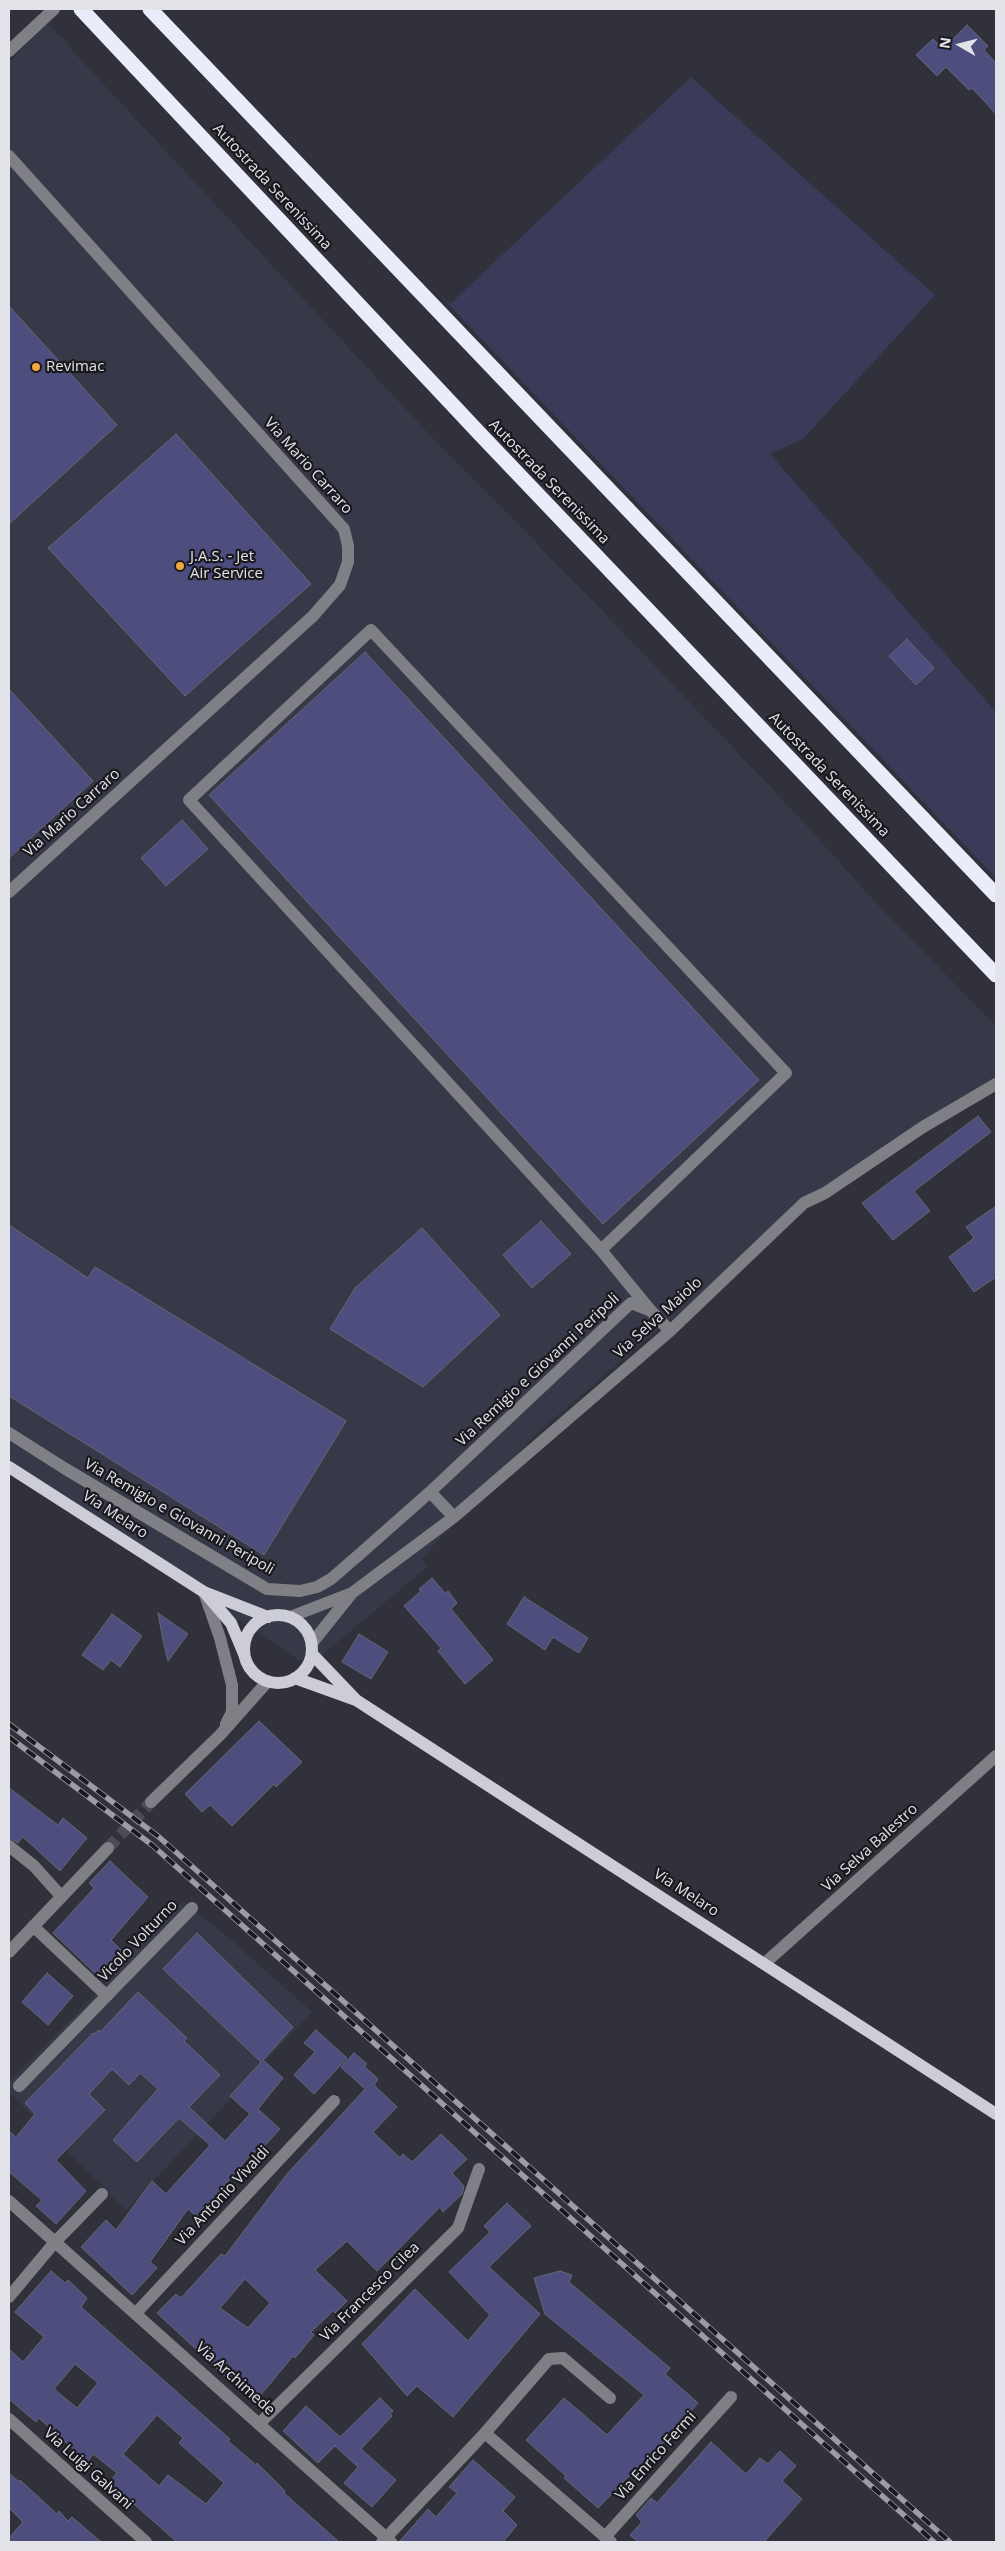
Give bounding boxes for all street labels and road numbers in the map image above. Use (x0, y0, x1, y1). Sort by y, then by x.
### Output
street label: Autostrada Serenissima (209, 120, 335, 254)
street label: Via Mario Carraro (260, 414, 356, 518)
street label: Autostrada Serenissima (485, 416, 613, 548)
street label: Autostrada Serenissima (765, 709, 893, 841)
street label: Via Mario Carraro (20, 765, 124, 861)
street label: Via Selva Maiolo (610, 1274, 706, 1362)
street label: Via Remigio e Giovanni Peripoli (453, 1290, 623, 1450)
street label: Via Remigio e Giovanni Peripoli (81, 1455, 277, 1579)
street label: Via Melaro (79, 1487, 151, 1543)
street label: Via Selva Balestro (818, 1800, 922, 1896)
street label: Via Melaro (650, 1865, 722, 1921)
street label: Vicolo Volturno (95, 1897, 181, 1985)
street label: Via Antonio Vivaldi (172, 2143, 274, 2249)
street label: Via Francesco Cilea (317, 2239, 423, 2345)
street label: Via Archimede (192, 2339, 278, 2419)
street label: Via Enrico Fermi (612, 2408, 700, 2504)
street label: Via Luigi Galvani (40, 2424, 136, 2514)

